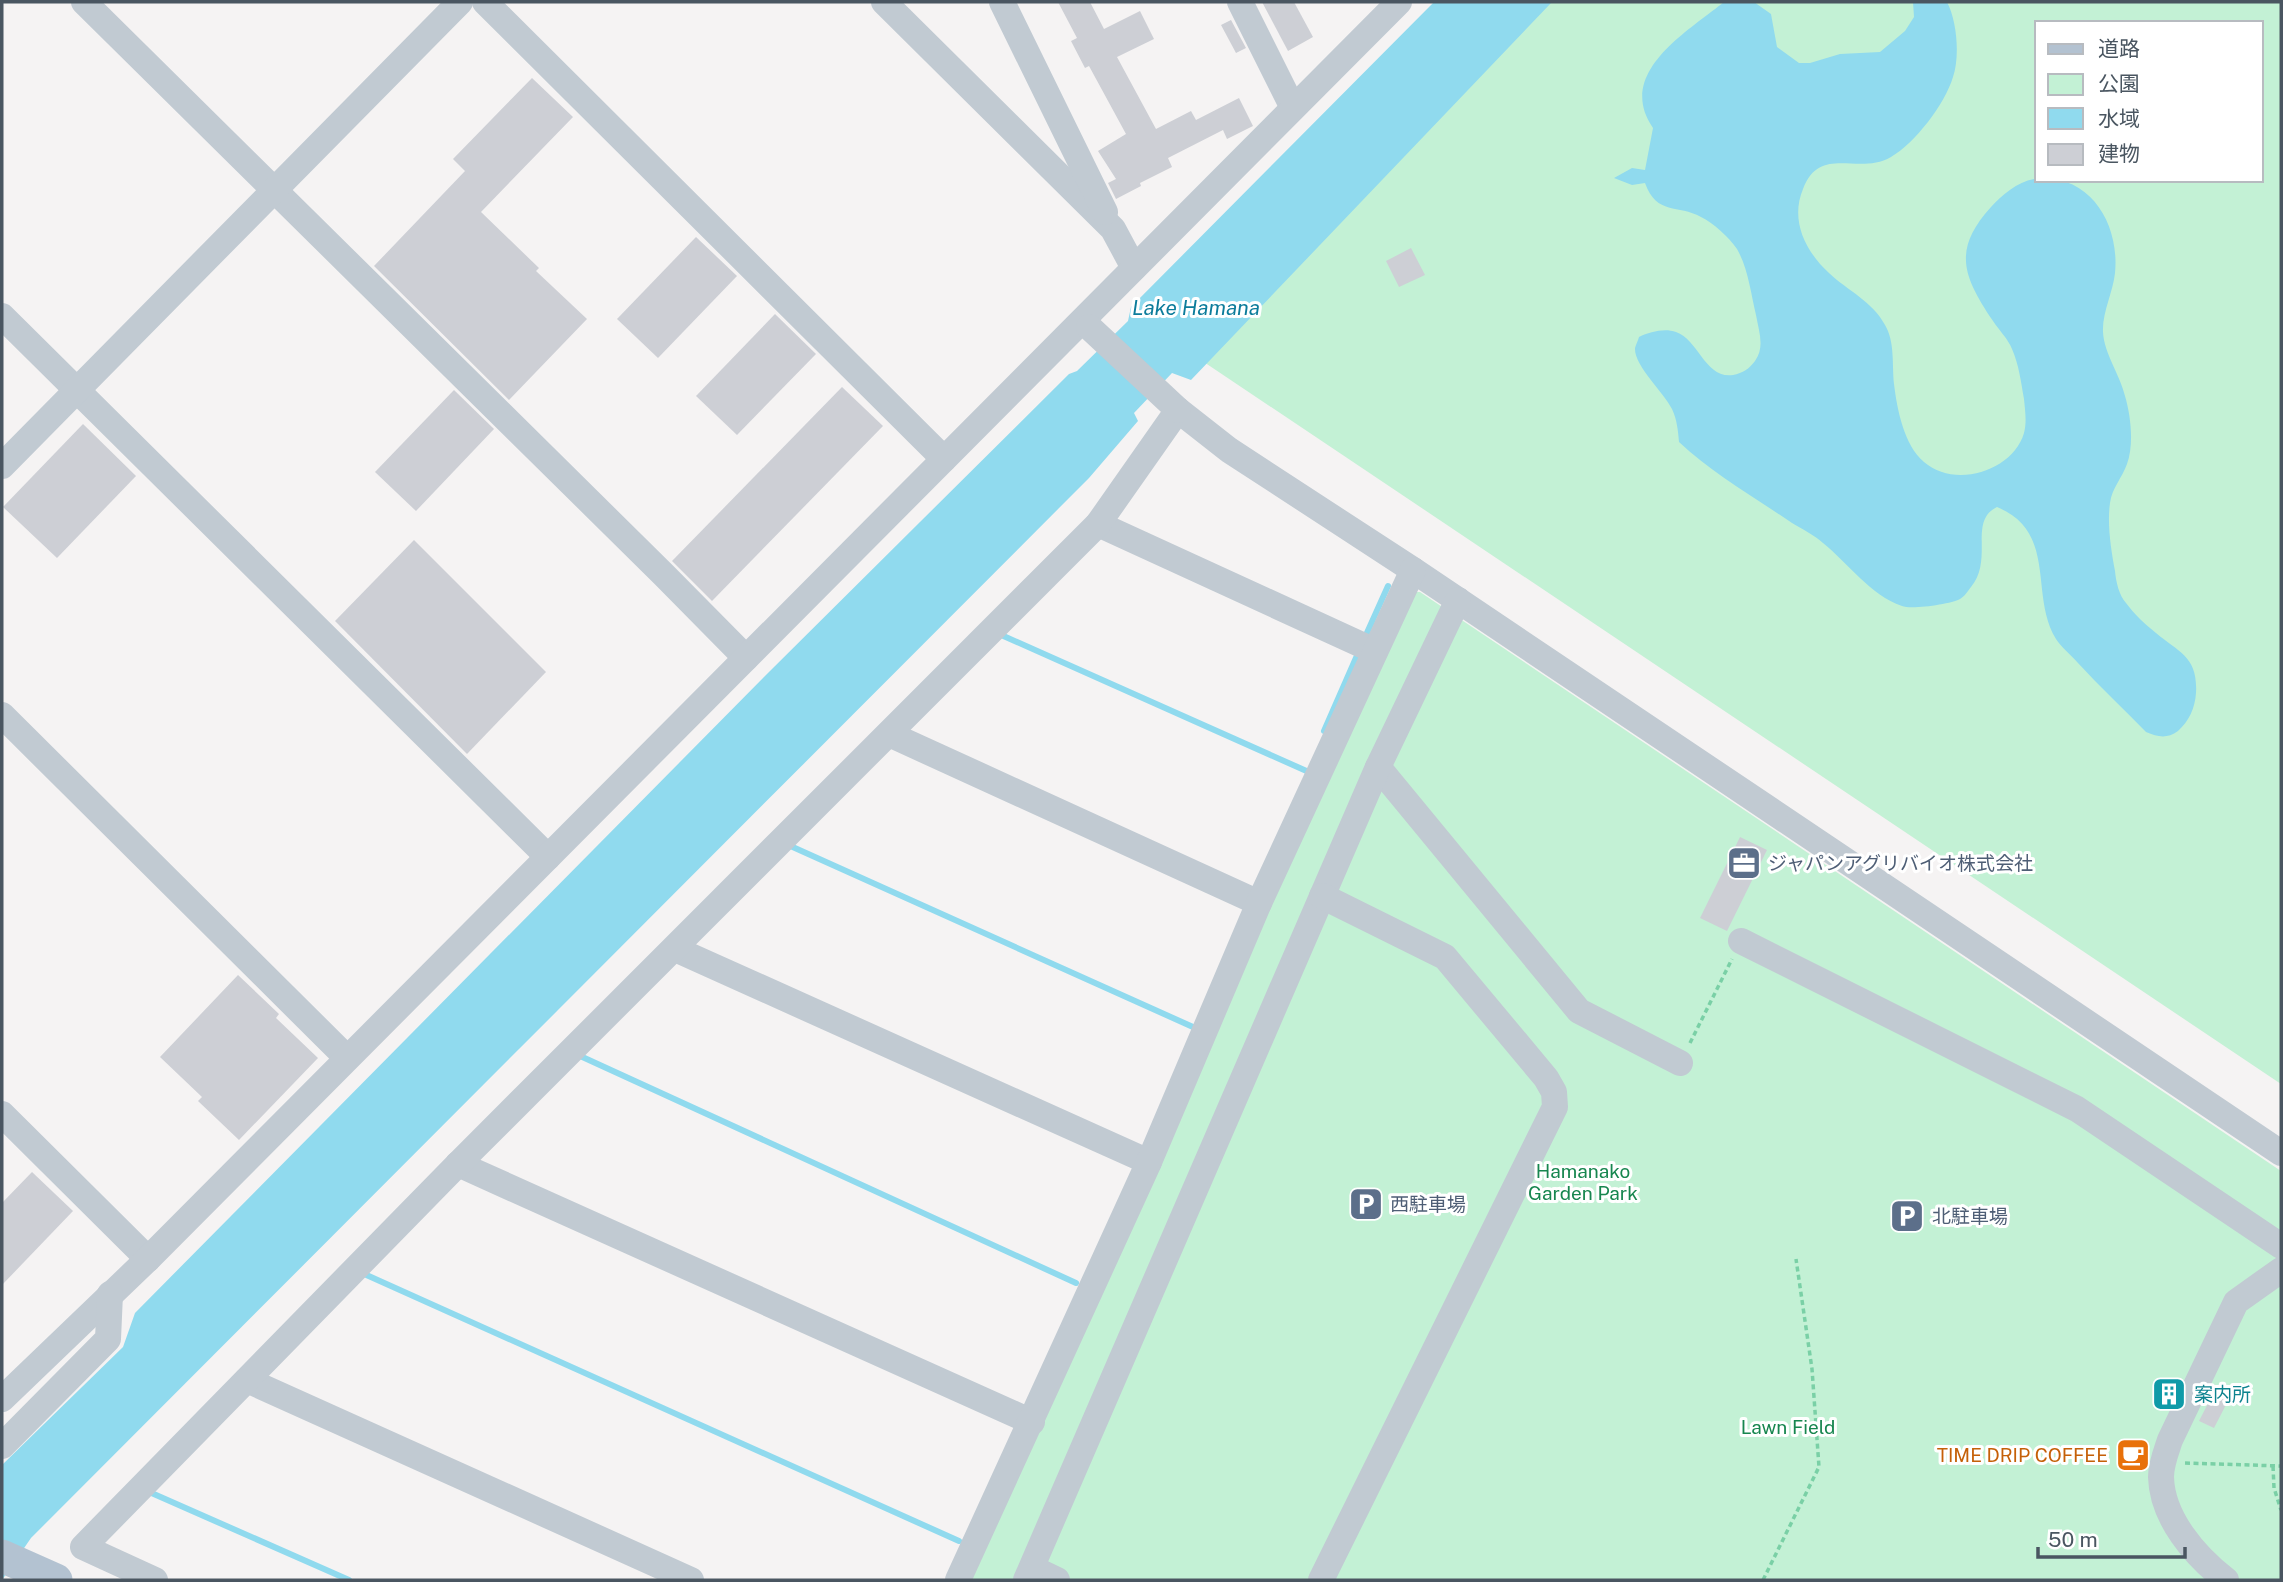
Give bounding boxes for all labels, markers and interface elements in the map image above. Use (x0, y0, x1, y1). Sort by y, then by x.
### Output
legend (2035, 21, 2262, 182)
text: 道路 (2098, 36, 2140, 61)
text: 公園 (2098, 71, 2140, 96)
text: 水域 (2098, 106, 2140, 131)
text: 建物 (2098, 141, 2140, 166)
water label: Lake Hamana (1132, 295, 1260, 320)
office icon: ジャパンアグリバイオ株式会社 (1725, 844, 1763, 882)
place label: ジャパンアグリバイオ株式会社 (1768, 852, 2033, 874)
park label: Hamanako Garden Park (1528, 1160, 1638, 1204)
parking icon: 西駐車場 (1347, 1185, 1385, 1223)
place label: 西駐車場 (1390, 1193, 1466, 1215)
parking icon: 北駐車場 (1888, 1197, 1926, 1235)
place label: 北駐車場 (1932, 1205, 2008, 1227)
building icon: 案内所 (2150, 1375, 2188, 1413)
place label: 案内所 (2194, 1383, 2251, 1405)
park label: Lawn Field (1741, 1416, 1835, 1438)
cafe icon: TIME DRIP COFFEE (2114, 1436, 2152, 1474)
place label: TIME DRIP COFFEE (1937, 1444, 2108, 1466)
scale bar (2038, 1516, 2185, 1560)
text: 50 m (2048, 1527, 2098, 1552)

